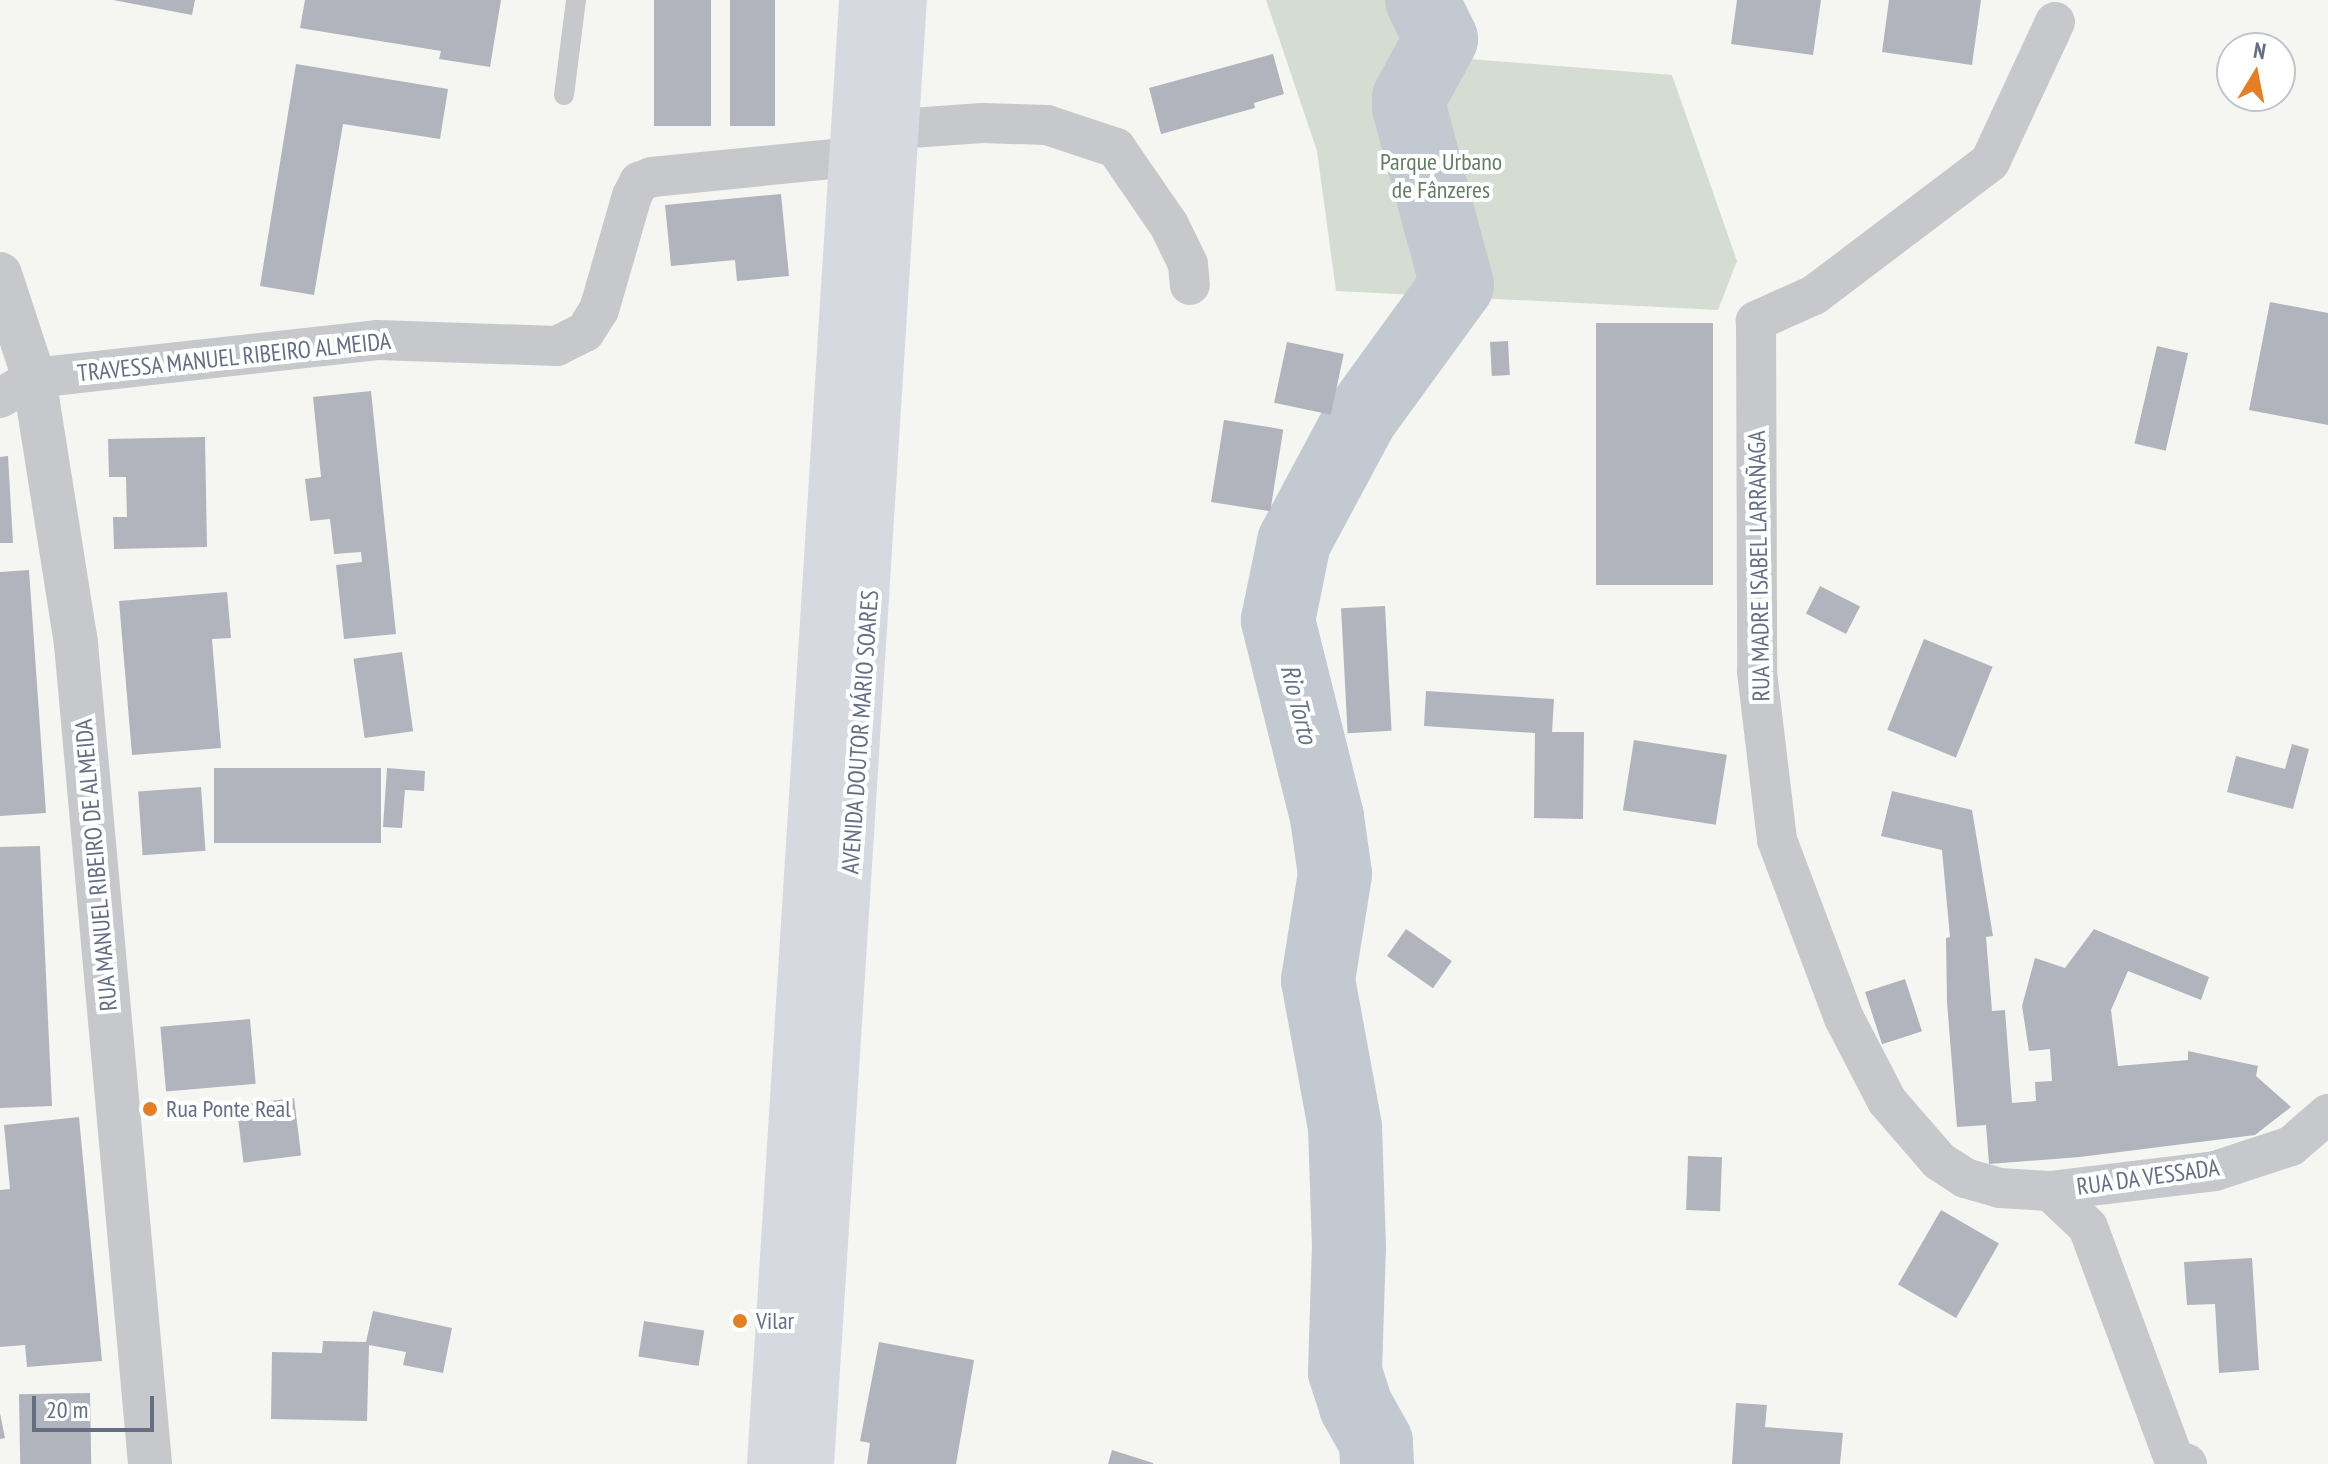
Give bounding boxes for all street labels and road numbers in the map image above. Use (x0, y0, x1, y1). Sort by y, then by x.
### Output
street label: TRAVESSA MANUEL RIBEIRO ALMEIDA (75, 326, 393, 388)
street label: RUA MADRE ISABEL LARRAÑAGA (1742, 429, 1776, 703)
street label: AVENIDA DOUTOR MÁRIO SOARES (836, 589, 884, 875)
street label: RUA MANUEL RIBEIRO DE ALMEIDA (69, 717, 123, 1013)
street label: RUA DA VESSADA (2074, 1153, 2222, 1201)

